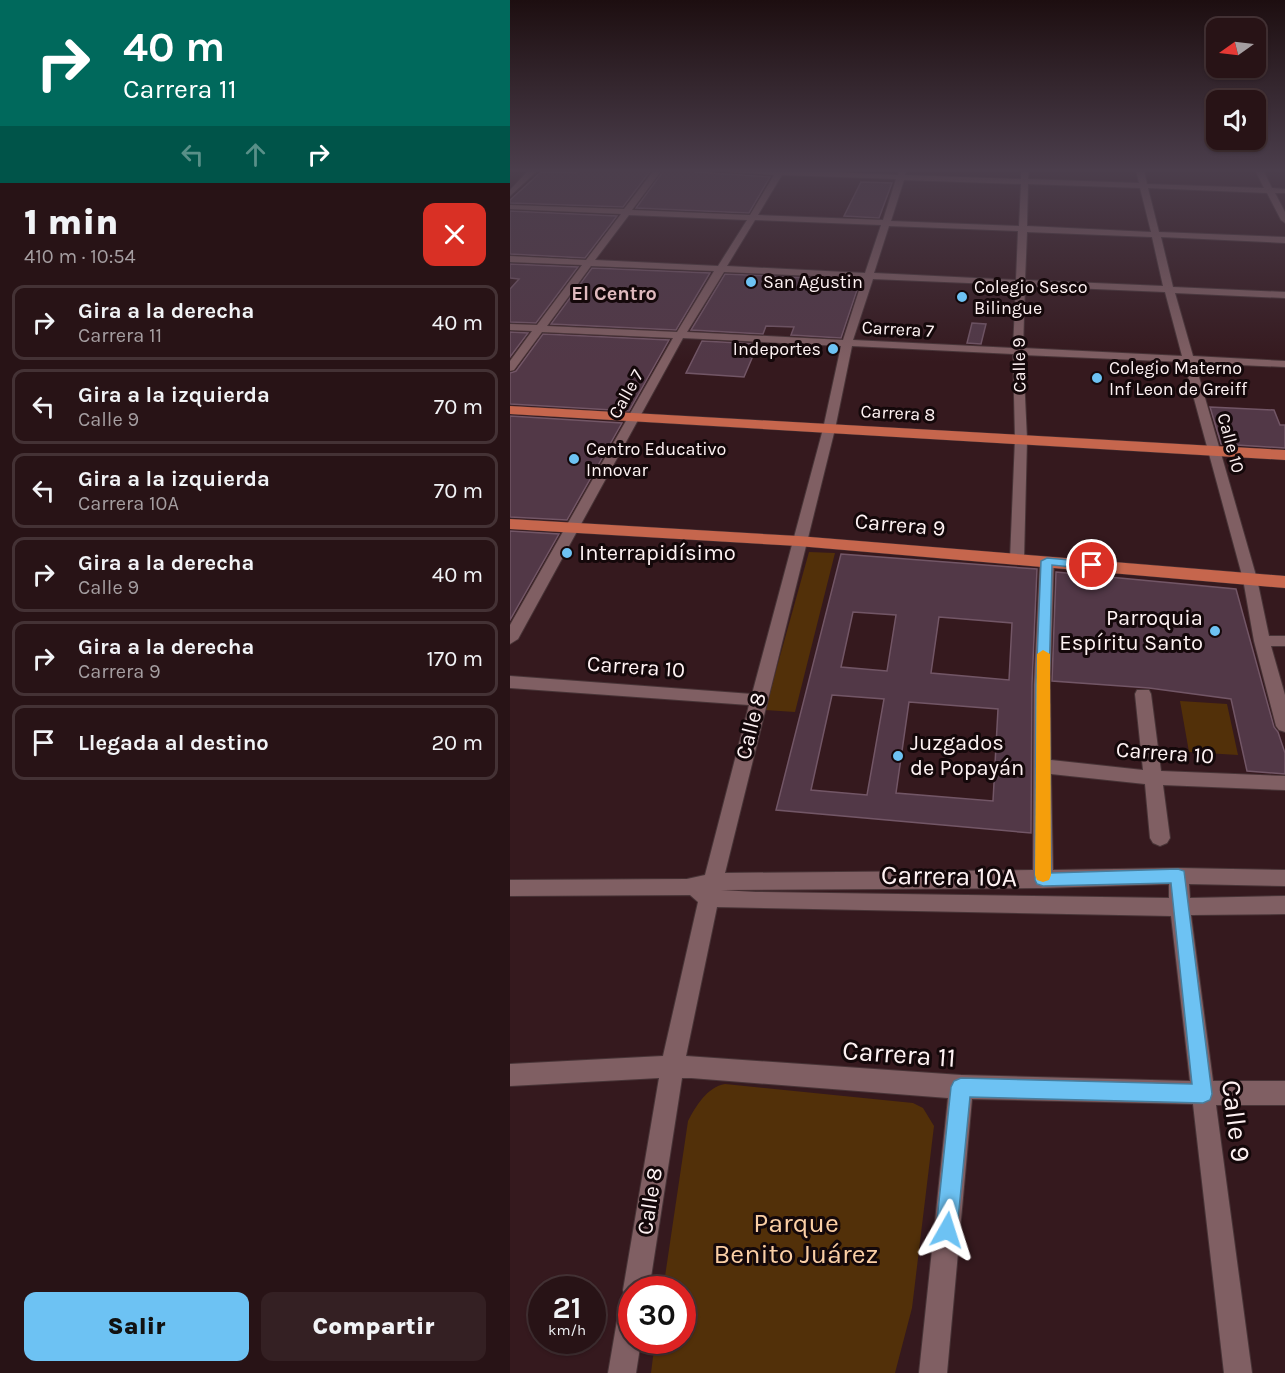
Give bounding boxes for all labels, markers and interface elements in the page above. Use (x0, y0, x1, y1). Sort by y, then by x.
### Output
north arrow (1206, 18, 1266, 78)
map controls (1206, 18, 1266, 150)
text: 40 m (123, 22, 225, 72)
icon: right (24, 24, 102, 102)
text: Carrera 11 (123, 73, 237, 105)
button: sound (1206, 90, 1266, 150)
icon: left (176, 138, 209, 171)
icon: ahead (239, 138, 272, 171)
icon: right (302, 138, 335, 171)
text: 1 min (24, 201, 118, 243)
button: close (423, 203, 486, 266)
text: 410 m · 10:54 (24, 245, 136, 268)
place label: San Agustin (763, 271, 863, 293)
marker: San Agustin (744, 275, 758, 289)
place label: Colegio Sesco Bilingue (974, 276, 1088, 319)
district label: El Centro (571, 282, 657, 305)
marker: Colegio Sesco Bilingue (955, 290, 969, 304)
text: Gira a la derecha (78, 298, 254, 324)
icon: right (27, 306, 60, 339)
text: 40 m (432, 310, 483, 336)
street label: Carrera 7 (861, 316, 935, 342)
text: Carrera 11 (78, 324, 162, 347)
street label: Calle 9 (1008, 337, 1030, 393)
place label: Indeportes (733, 338, 821, 360)
marker: Indeportes (826, 342, 840, 356)
place label: Colegio Materno Inf Leon de Greiff (1109, 357, 1248, 400)
street label: Calle 7 (604, 365, 649, 423)
marker: Colegio Materno Inf Leon de Greiff (1090, 371, 1104, 385)
text: Gira a la izquierda (78, 382, 270, 408)
icon: left (27, 390, 60, 423)
text: 70 m (434, 394, 483, 420)
street label: Carrera 8 (860, 400, 936, 426)
text: Calle 9 (78, 408, 139, 431)
street label: Calle 10 (1212, 411, 1250, 475)
place label: Centro Educativo Innovar (586, 438, 726, 481)
marker: Centro Educativo Innovar (567, 452, 581, 466)
text: Gira a la izquierda (78, 466, 270, 492)
icon: left (27, 474, 60, 507)
text: 70 m (434, 478, 483, 504)
text: Carrera 10A (78, 492, 179, 515)
street label: Carrera 9 (854, 508, 946, 542)
pin (1066, 539, 1117, 590)
place label: Interrapidísimo (579, 540, 736, 566)
marker: Interrapidísimo (560, 546, 574, 560)
icon: arrive (1075, 548, 1108, 581)
text: Gira a la derecha (78, 550, 254, 576)
icon: right (27, 558, 60, 591)
text: 40 m (432, 562, 483, 588)
text: Calle 9 (78, 576, 139, 599)
place label: Parroquia Espíritu Santo (1059, 605, 1203, 656)
marker: Parroquia Espíritu Santo (1208, 624, 1222, 638)
text: Gira a la derecha (78, 634, 254, 660)
icon: right (27, 642, 60, 675)
text: 170 m (427, 646, 483, 672)
street label: Carrera 10 (586, 651, 686, 683)
text: Carrera 9 (78, 660, 161, 683)
street label: Calle 8 (730, 690, 772, 762)
icon: arrive (27, 726, 60, 759)
text: Llegada al destino (78, 730, 269, 756)
text: 20 m (431, 730, 483, 756)
place label: Juzgados de Popayán (910, 730, 1024, 781)
street label: Carrera 10 (1115, 737, 1215, 769)
marker: Juzgados de Popayán (891, 749, 905, 763)
street label: Carrera 10A (881, 859, 1017, 893)
street label: Carrera 11 (841, 1034, 957, 1074)
street label: Calle 9 (1215, 1078, 1257, 1164)
street label: Calle 8 (632, 1165, 668, 1237)
position arrow (915, 1198, 979, 1262)
park label: Parque Benito Juárez (714, 1207, 878, 1270)
speed limit sign: 30 (618, 1276, 696, 1354)
text: 21 (553, 1290, 581, 1326)
button: Salir (24, 1292, 249, 1361)
button: Compartir (261, 1292, 486, 1361)
text: km/h (548, 1321, 586, 1339)

